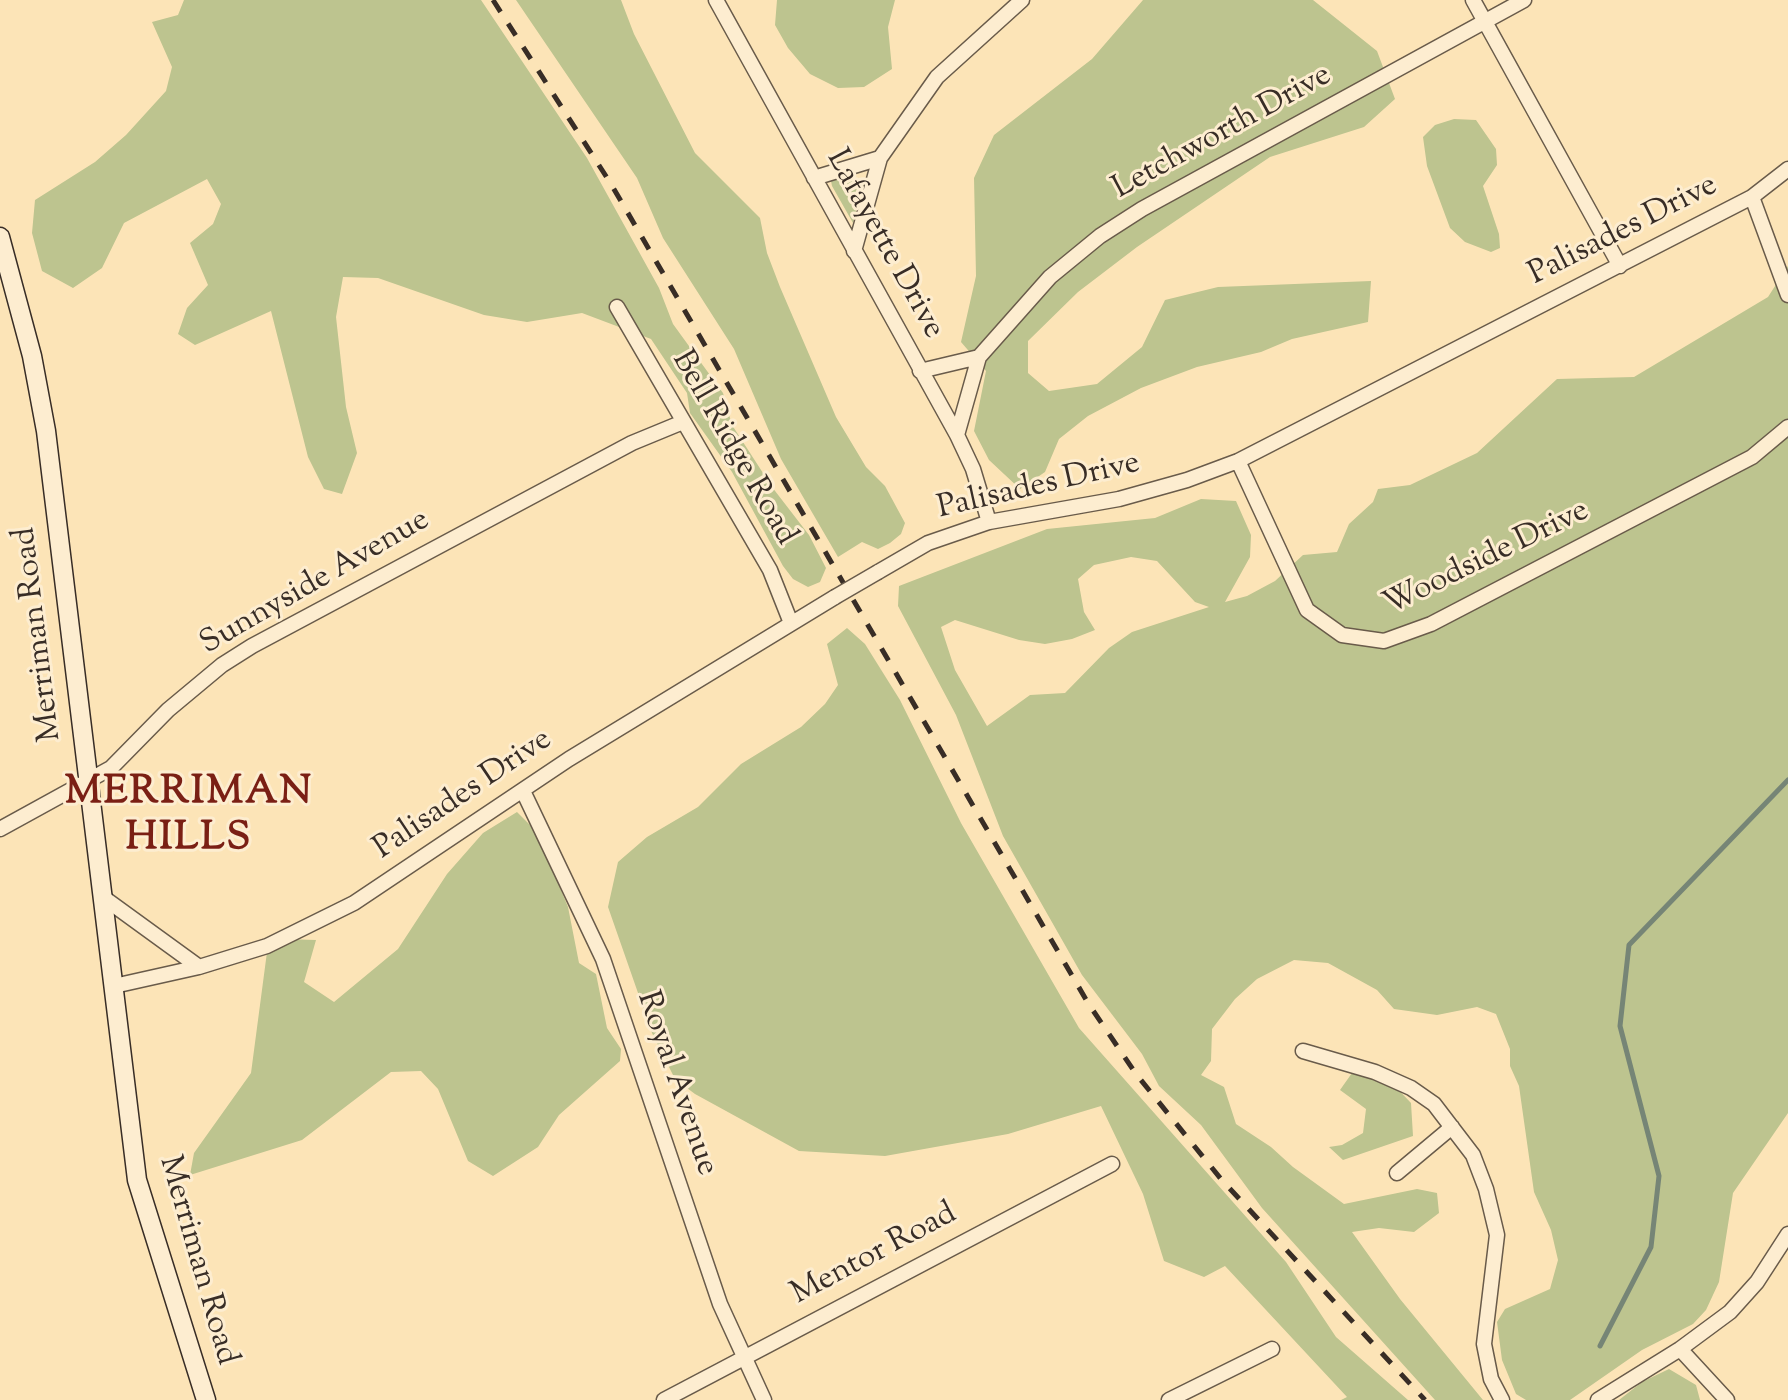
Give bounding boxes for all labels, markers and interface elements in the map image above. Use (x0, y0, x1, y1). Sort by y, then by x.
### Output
street label: Letchworth Drive (1107, 58, 1339, 210)
street label: Lafayette Drive (815, 144, 951, 346)
street label: Palisades Drive (1523, 168, 1725, 296)
street label: Bell Ridge Road (661, 345, 803, 553)
street label: Palisades Drive (934, 446, 1144, 530)
street label: Woodside Drive (1378, 494, 1596, 626)
street label: Sunnyside Avenue (195, 503, 437, 665)
street label: Merriman Road (8, 525, 72, 743)
street label: Palisades Drive (368, 722, 560, 870)
district label: MERRIMAN HILLS (65, 771, 313, 865)
street label: Royal Avenue (626, 987, 724, 1181)
street label: Merriman Road (148, 1152, 244, 1370)
street label: Mentor Road (786, 1196, 964, 1316)

